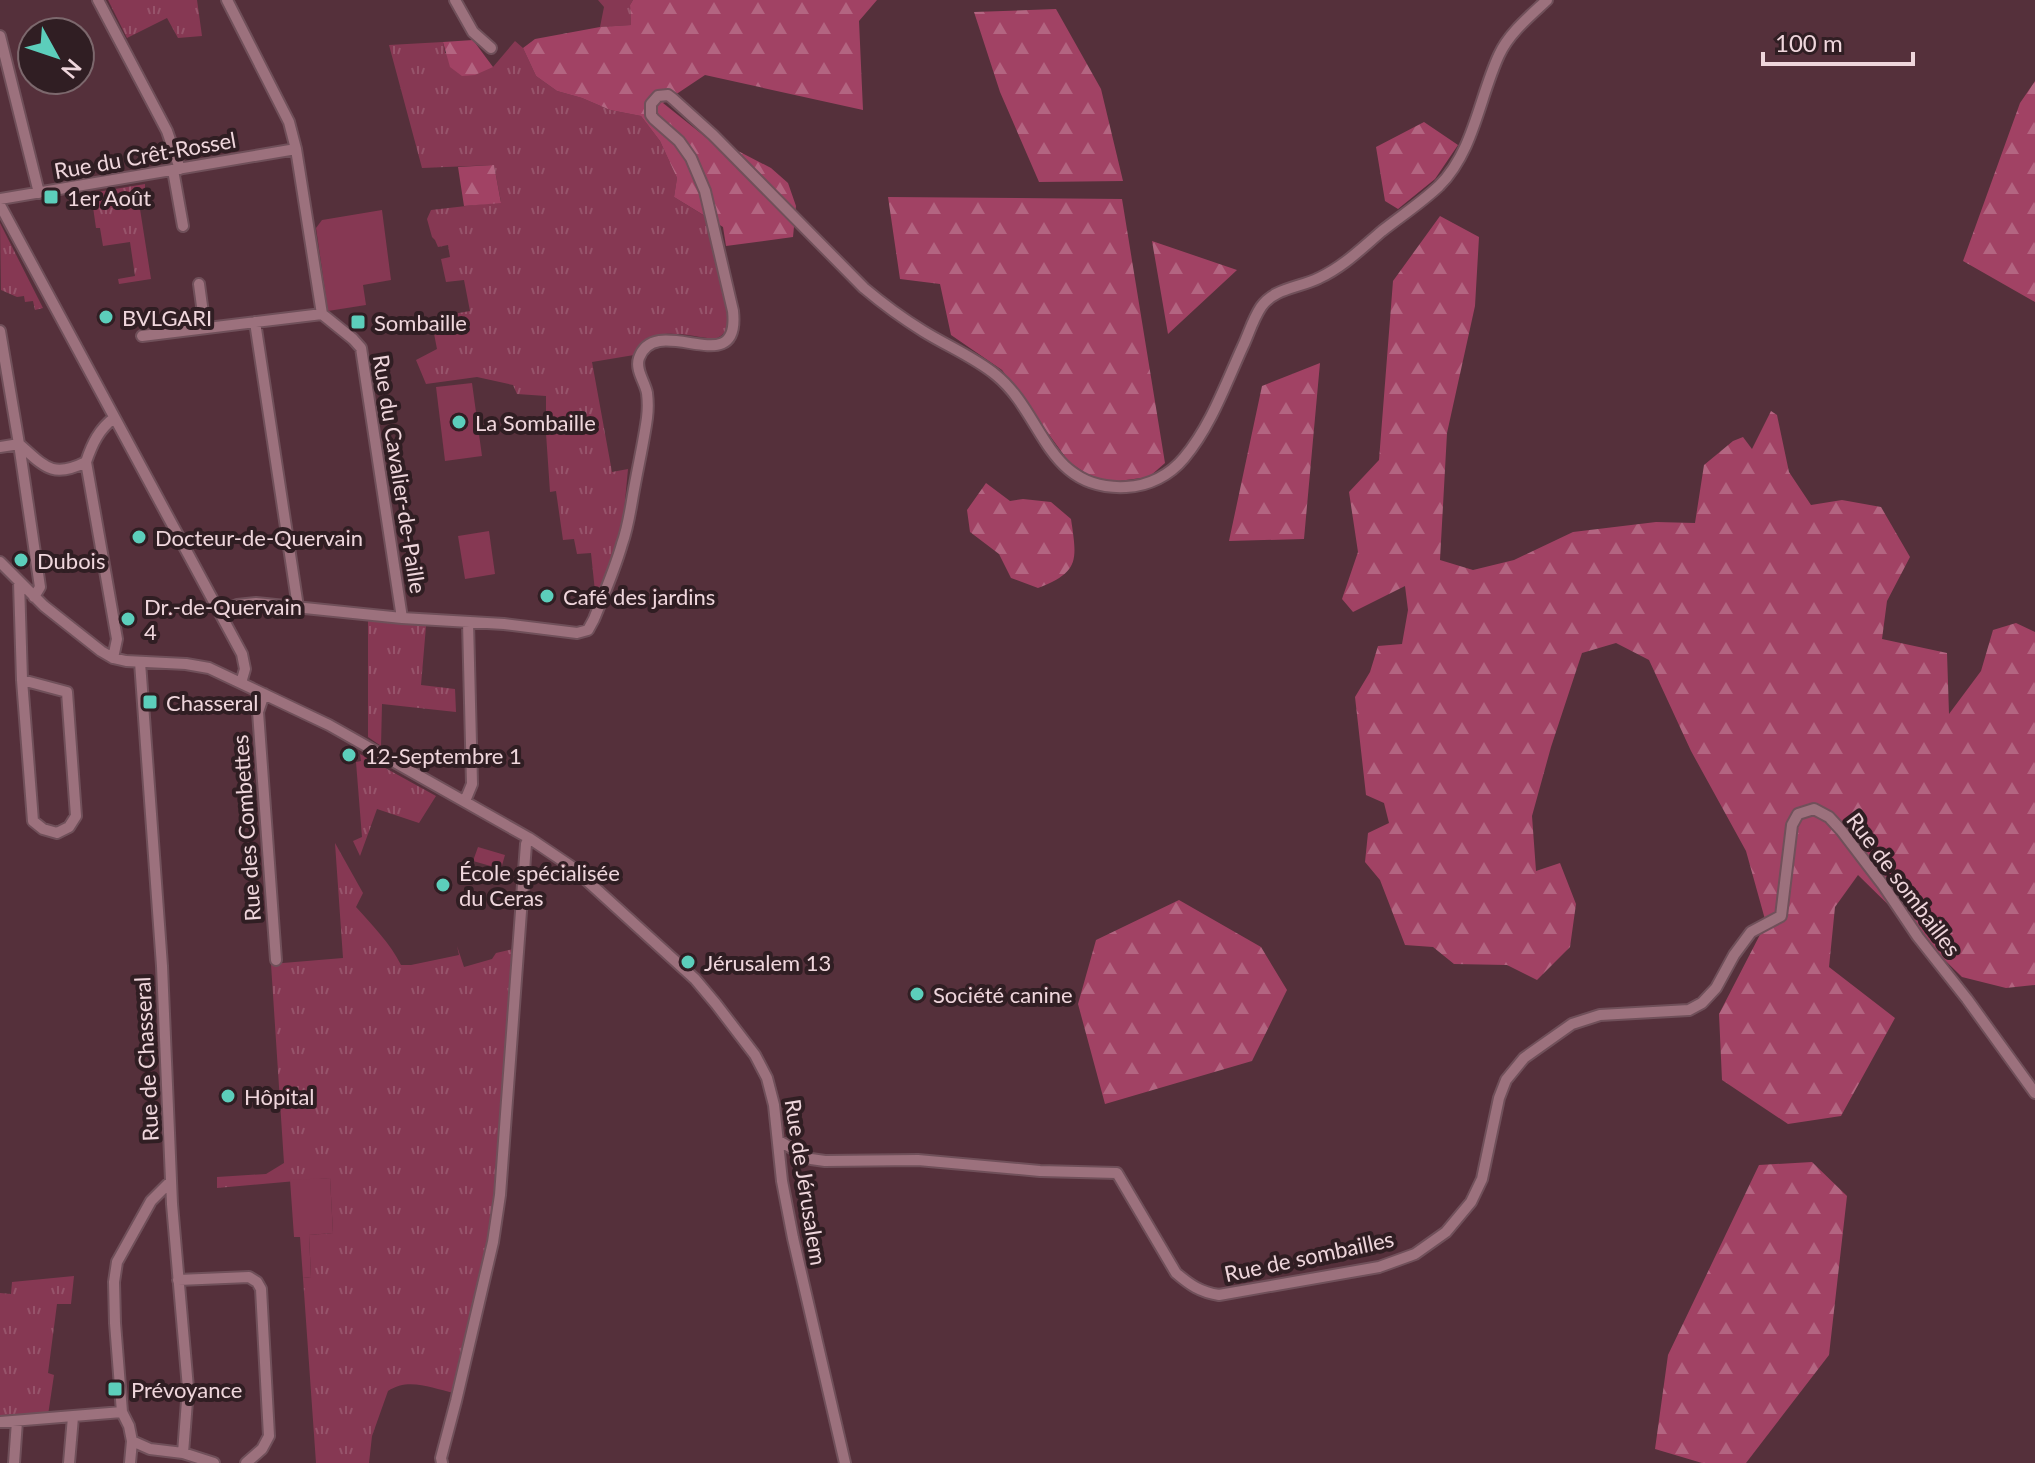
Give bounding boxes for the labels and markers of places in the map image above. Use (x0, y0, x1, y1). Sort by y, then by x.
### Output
place label: 1er Août (67, 184, 151, 211)
marker: 1er Août (42, 188, 60, 206)
place label: BVLGARI (122, 304, 212, 331)
marker: BVLGARI (97, 308, 115, 326)
place label: Sombaille (374, 309, 467, 336)
marker: Sombaille (349, 313, 367, 331)
place label: La Sombaille (475, 409, 596, 436)
marker: La Sombaille (450, 413, 468, 431)
place label: Docteur-de-Quervain (155, 524, 363, 551)
marker: Docteur-de-Quervain (130, 528, 148, 546)
place label: Dubois (37, 547, 105, 574)
marker: Dubois (12, 551, 30, 569)
place label: Café des jardins (563, 583, 715, 610)
marker: Café des jardins (538, 587, 556, 605)
place label: Dr.-de-Quervain 4 (144, 593, 302, 645)
marker: Dr.-de-Quervain 4 (119, 610, 137, 628)
place label: Chasseral (166, 689, 259, 716)
marker: Chasseral (141, 693, 159, 711)
place label: 12-Septembre 1 (365, 742, 522, 769)
marker: 12-Septembre 1 (340, 746, 358, 764)
place label: École spécialisée du Ceras (459, 859, 620, 911)
marker: École spécialisée du Ceras (434, 876, 452, 894)
place label: Jérusalem 13 (704, 949, 831, 976)
marker: Jérusalem 13 (679, 953, 697, 971)
place label: Société canine (933, 981, 1073, 1008)
marker: Société canine (908, 985, 926, 1003)
place label: Hôpital (244, 1083, 315, 1110)
marker: Hôpital (219, 1087, 237, 1105)
place label: Prévoyance (131, 1376, 242, 1403)
marker: Prévoyance (106, 1380, 124, 1398)

